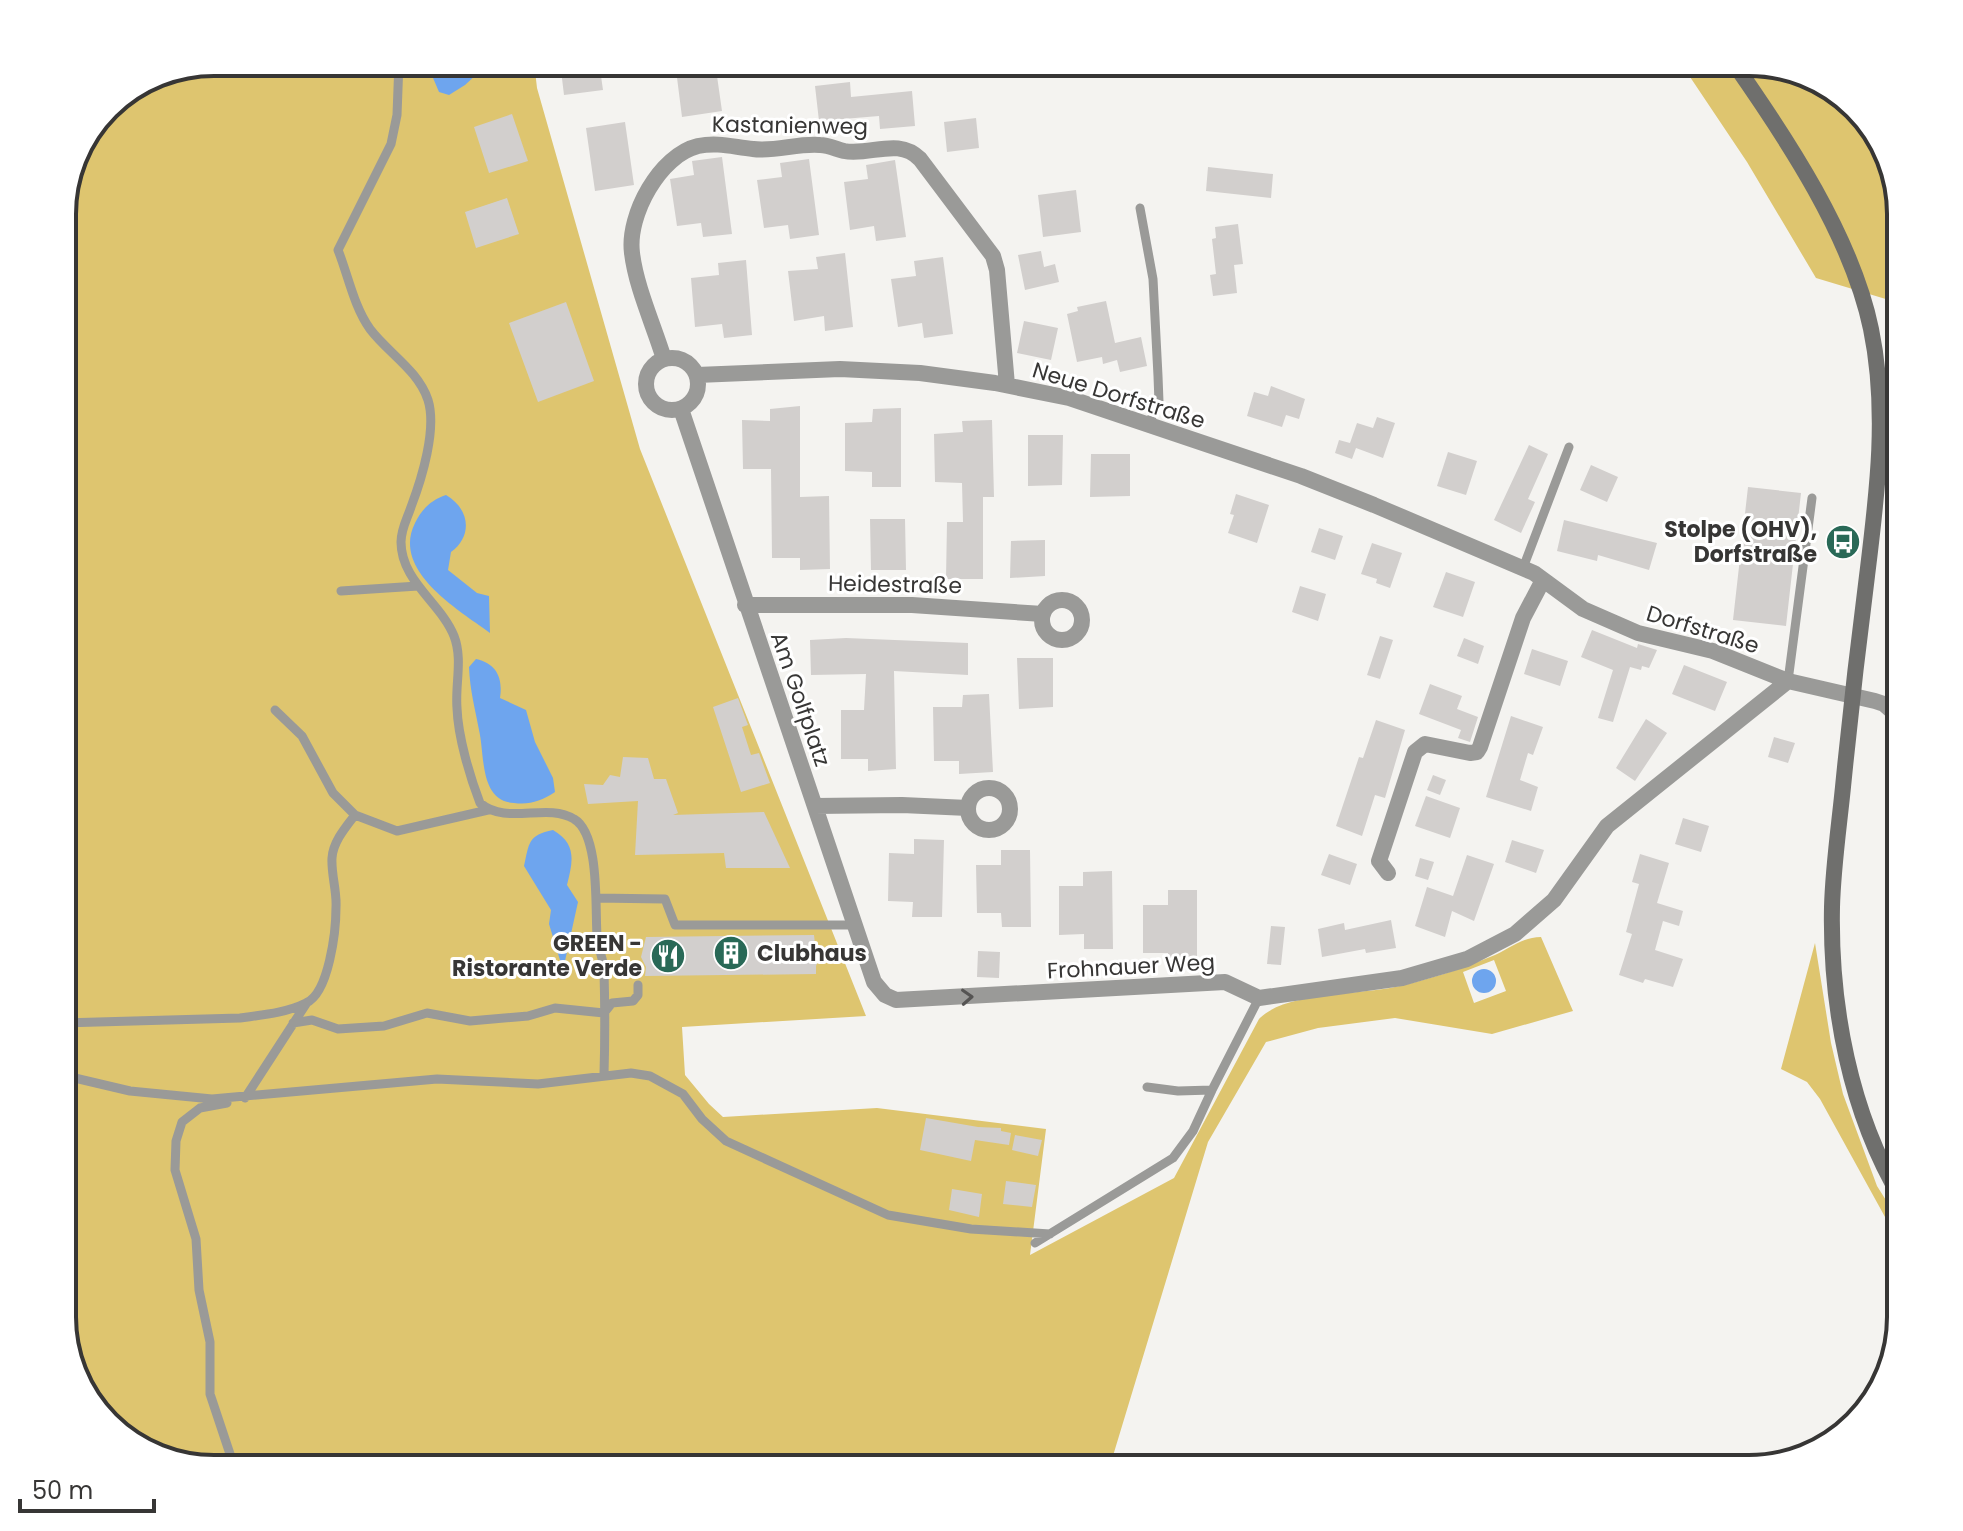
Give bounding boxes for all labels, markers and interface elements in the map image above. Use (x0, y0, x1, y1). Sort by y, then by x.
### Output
street label: Kastanienweg (712, 109, 868, 142)
street label: Neue Dorfstraße (1029, 354, 1209, 436)
place label: Stolpe (OHV), Dorfstraße (1664, 514, 1817, 570)
bus stop icon: Stolpe (OHV), Dorfstraße (1824, 523, 1862, 561)
street label: Heidestraße (828, 568, 962, 601)
street label: Dorfstraße (1643, 598, 1763, 661)
street label: Am Golfplatz (763, 628, 838, 771)
place label: GREEN - Ristorante Verde (452, 928, 642, 984)
building icon: Clubhaus (712, 934, 750, 972)
restaurant icon: GREEN - Ristorante Verde (649, 937, 687, 975)
place label: Clubhaus (757, 938, 867, 969)
street label: Frohnauer Weg (1046, 947, 1216, 986)
one-way arrow (961, 988, 974, 1005)
scale bar (20, 1463, 154, 1513)
text: 50 m (32, 1474, 93, 1507)

